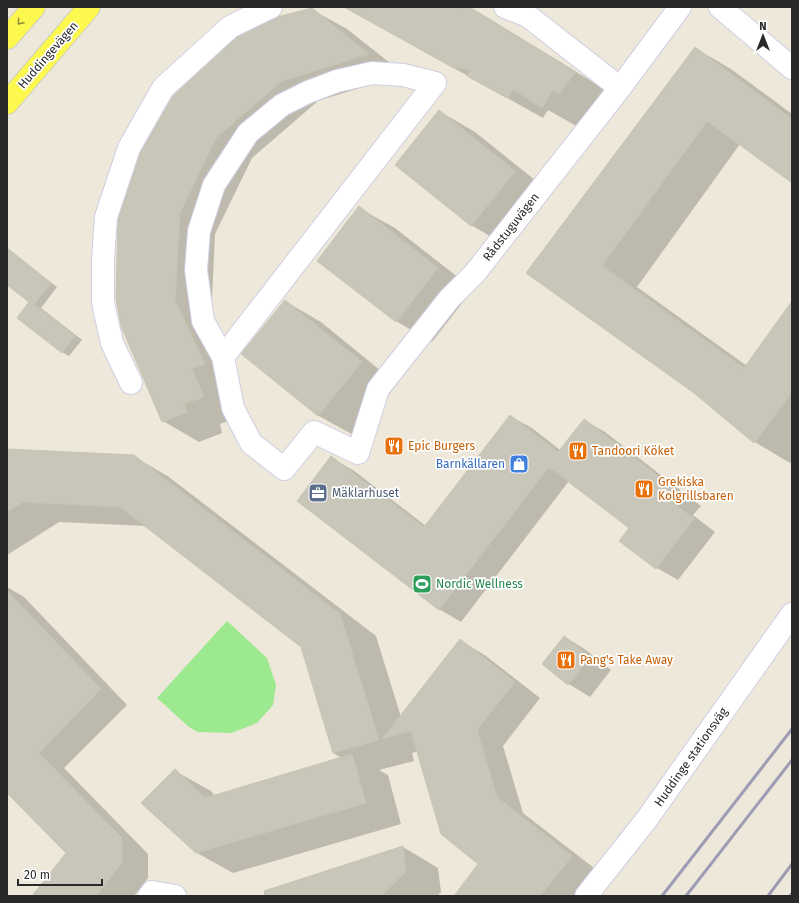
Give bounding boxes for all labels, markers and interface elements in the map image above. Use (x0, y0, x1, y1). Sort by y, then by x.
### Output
north arrow (743, 16, 783, 56)
one-way arrow (18, 18, 25, 25)
street label: Huddingevägen (15, 19, 81, 91)
text: N (759, 20, 767, 33)
street label: Rådstuguvägen (480, 190, 542, 264)
restaurant icon: Epic Burgers (383, 435, 405, 457)
place label: Epic Burgers (408, 439, 476, 453)
restaurant icon: Tandoori Köket (567, 440, 589, 462)
place label: Tandoori Köket (592, 444, 675, 458)
shop icon: Barnkällaren (508, 453, 530, 475)
place label: Barnkällaren (436, 457, 505, 471)
place label: Grekiska Kolgrillsbaren (658, 475, 734, 503)
restaurant icon: Grekiska Kolgrillsbaren (633, 478, 655, 500)
office icon: Mäklarhuset (307, 482, 329, 504)
place label: Mäklarhuset (332, 486, 400, 500)
sports icon: Nordic Wellness (411, 573, 433, 595)
place label: Nordic Wellness (436, 577, 523, 591)
restaurant icon: Pang's Take Away (555, 649, 577, 671)
place label: Pang's Take Away (580, 653, 673, 667)
street label: Huddinge stationsväg (652, 704, 731, 809)
scale bar (18, 861, 102, 887)
text: 20 m (24, 868, 50, 882)

